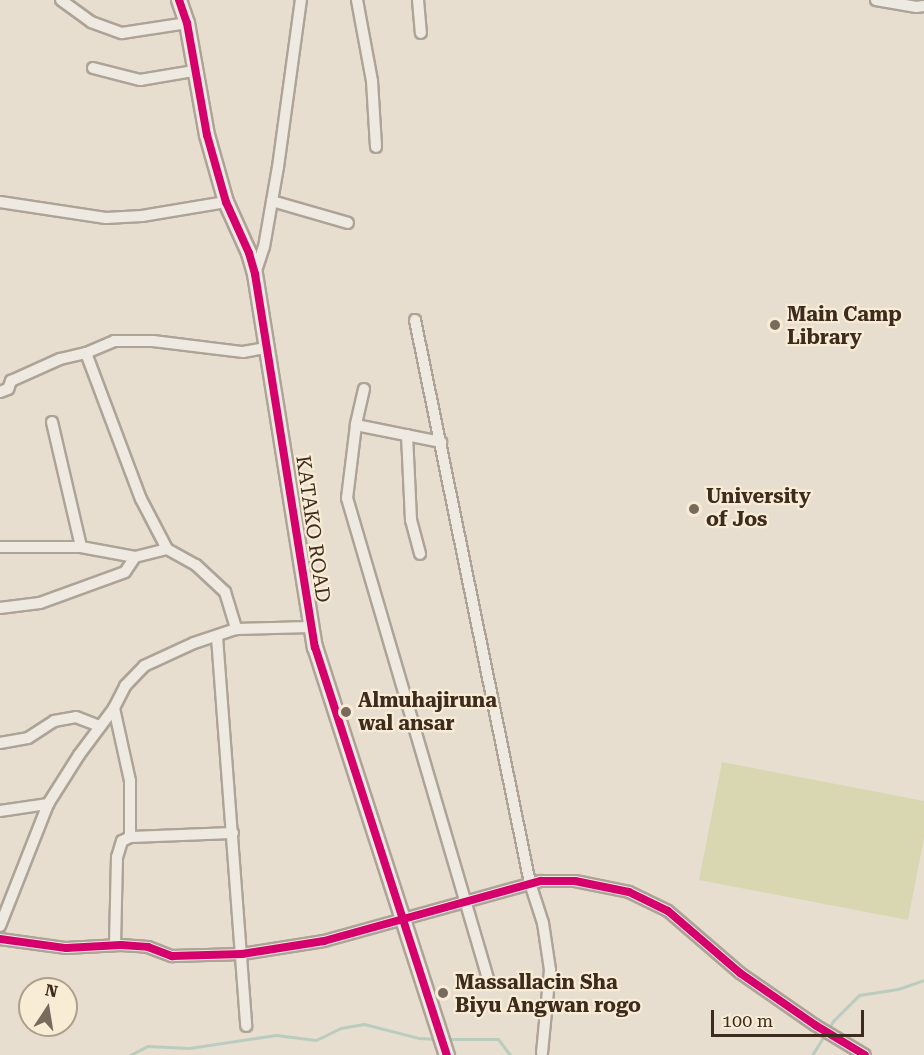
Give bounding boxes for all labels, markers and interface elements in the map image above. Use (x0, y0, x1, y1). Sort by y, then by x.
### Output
place label: Main Camp Library (787, 302, 902, 349)
marker: Main Camp Library (768, 318, 782, 332)
street label: KATAKO ROAD (291, 454, 335, 604)
place label: University of Jos (706, 485, 811, 532)
marker: University of Jos (687, 502, 701, 516)
place label: Almuhajiruna wal ansar (358, 688, 497, 735)
marker: Almuhajiruna wal ansar (339, 705, 353, 719)
place label: Massallacin Sha Biyu Angwan rogo (455, 970, 641, 1017)
north arrow (18, 977, 78, 1037)
text: N (43, 980, 59, 1001)
marker: Massallacin Sha Biyu Angwan rogo (436, 986, 450, 1000)
scale bar (714, 998, 867, 1036)
text: 100 m (722, 1010, 773, 1031)

